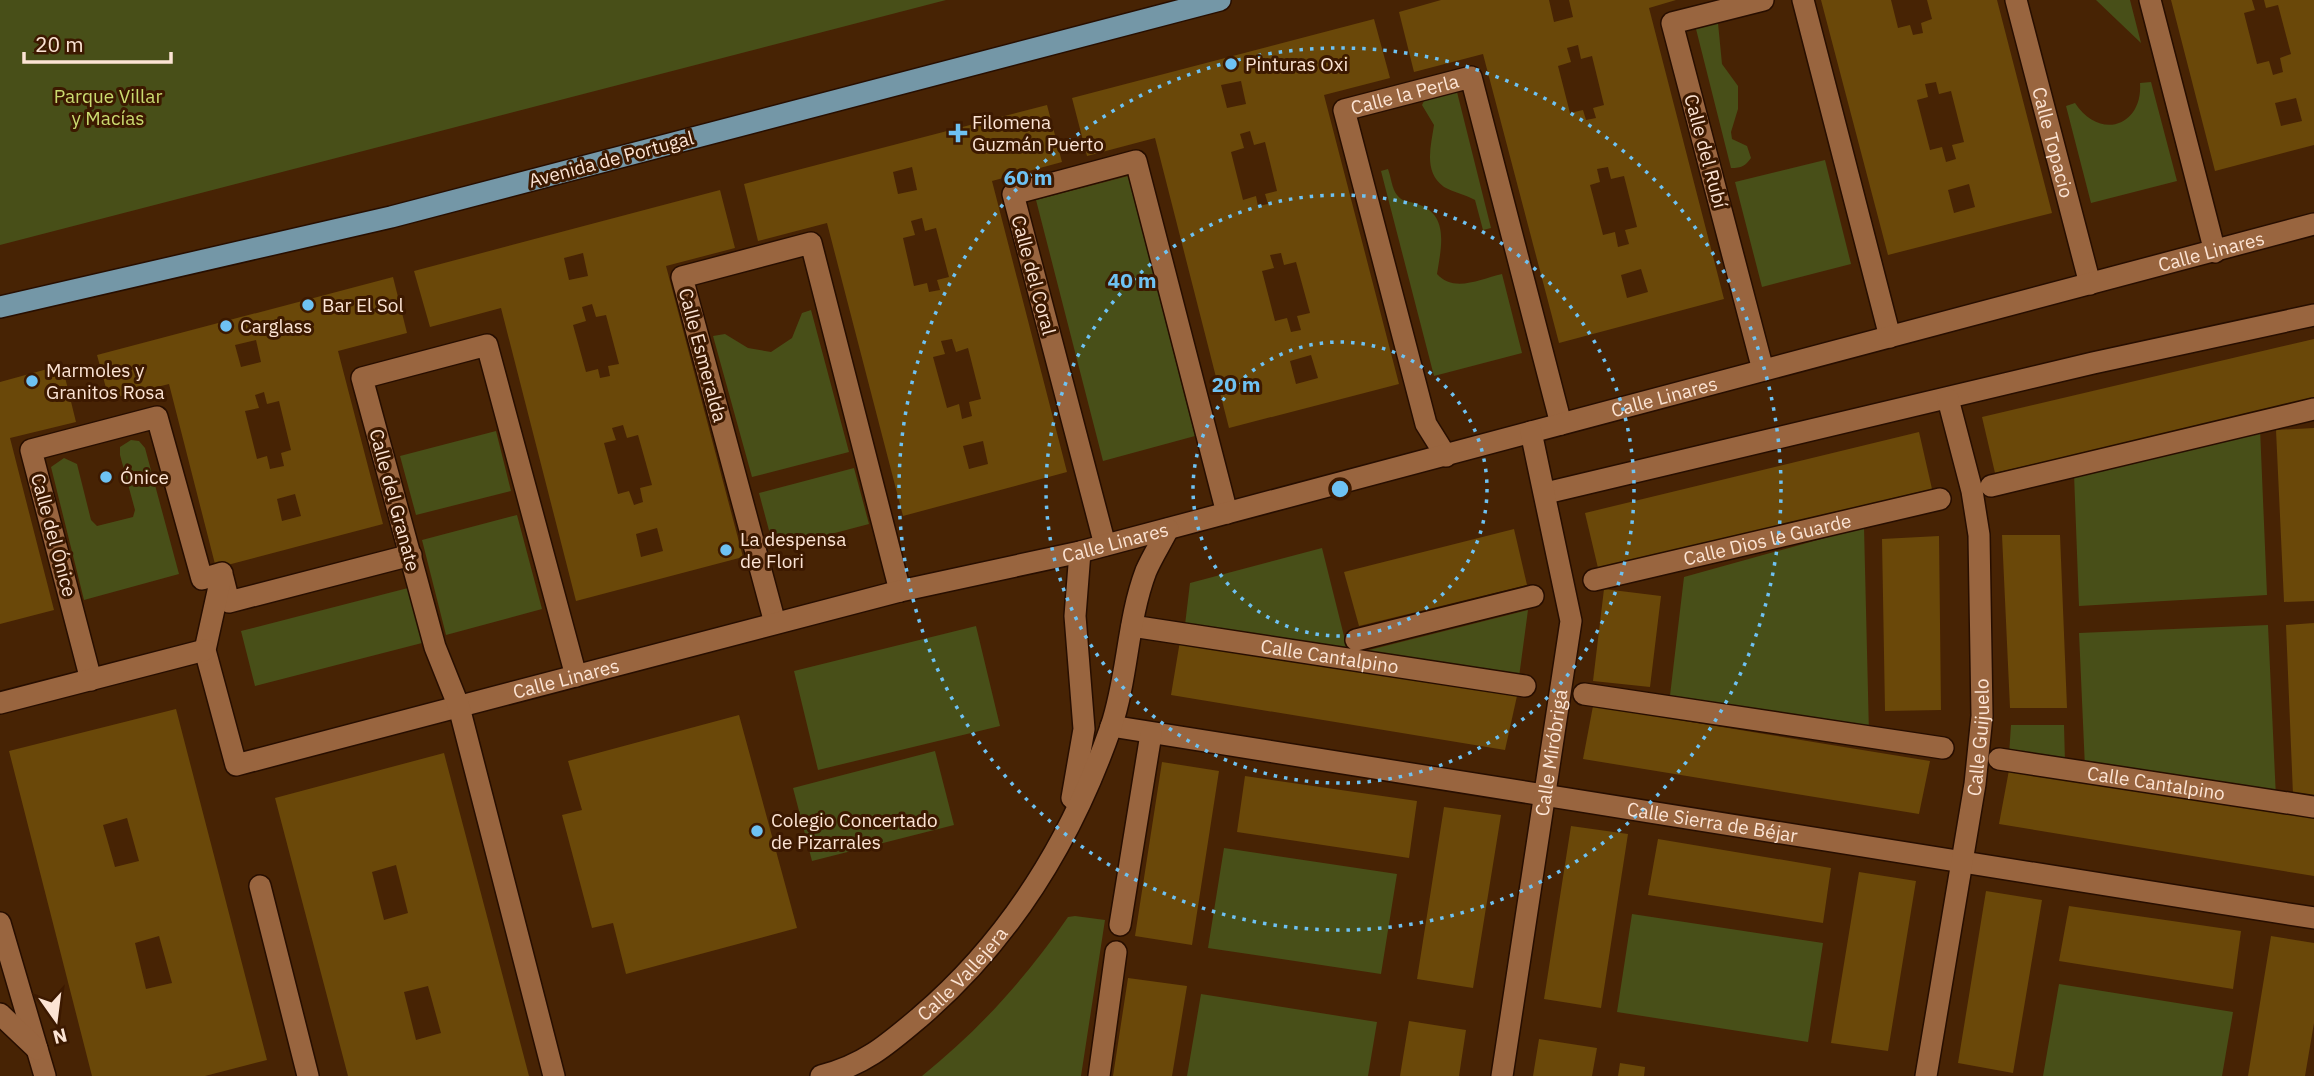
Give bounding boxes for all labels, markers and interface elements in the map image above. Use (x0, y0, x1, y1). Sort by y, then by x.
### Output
scale bar (24, 21, 172, 65)
text: 20 m (35, 30, 84, 58)
place label: Pinturas Oxi (1245, 52, 1348, 76)
marker: Pinturas Oxi (1223, 56, 1239, 72)
street label: Calle la Perla (1348, 69, 1461, 120)
park label: Parque Villar y Macías (54, 84, 162, 130)
street label: Calle Topacio (2027, 84, 2079, 200)
street label: Calle del Rubí (1679, 91, 1733, 211)
place label: Filomena Guzmán Puerto (972, 110, 1104, 156)
street label: Avenida de Portugal (526, 125, 696, 193)
marker: Filomena Guzmán Puerto (950, 125, 966, 141)
text: 60 m (1004, 163, 1052, 191)
street label: Calle del Coral (1007, 213, 1061, 337)
street label: Calle Linares (2155, 226, 2267, 277)
text: 40 m (1108, 266, 1156, 294)
street label: Calle Esmeralda (674, 285, 732, 425)
place label: Bar El Sol (322, 293, 404, 317)
marker: Bar El Sol (300, 297, 316, 313)
place label: Carglass (240, 314, 312, 338)
marker: Carglass (218, 318, 234, 334)
place label: Marmoles y Granitos Rosa (46, 358, 165, 404)
text: 20 m (1212, 370, 1260, 398)
street label: Calle Linares (1608, 371, 1720, 422)
marker: Marmoles y Granitos Rosa (24, 373, 40, 389)
street label: Calle del Granate (364, 426, 426, 574)
place label: Ónice (120, 465, 169, 489)
marker: Ónice (98, 469, 114, 485)
street label: Calle del Ónice (26, 471, 82, 599)
centre of rings (1328, 477, 1352, 501)
street label: Calle Dios le Guarde (1681, 508, 1854, 571)
street label: Calle Linares (1060, 517, 1171, 568)
place label: La despensa de Flori (740, 527, 846, 573)
marker: La despensa de Flori (718, 542, 734, 558)
street label: Calle Cantalpino (1259, 634, 1400, 679)
street label: Calle Linares (510, 653, 622, 704)
street label: Calle Guijuelo (1961, 678, 1994, 798)
street label: Calle Miróbriga (1530, 688, 1572, 818)
street label: Calle Cantalpino (2086, 761, 2227, 805)
street label: Calle Sierra de Béjar (1625, 797, 1800, 847)
place label: Colegio Concertado de Pizarrales (771, 808, 938, 854)
marker: Colegio Concertado de Pizarrales (749, 823, 765, 839)
street label: Calle Vallejera (912, 922, 1013, 1026)
north arrow (21, 985, 91, 1055)
text: N (51, 1023, 70, 1050)

